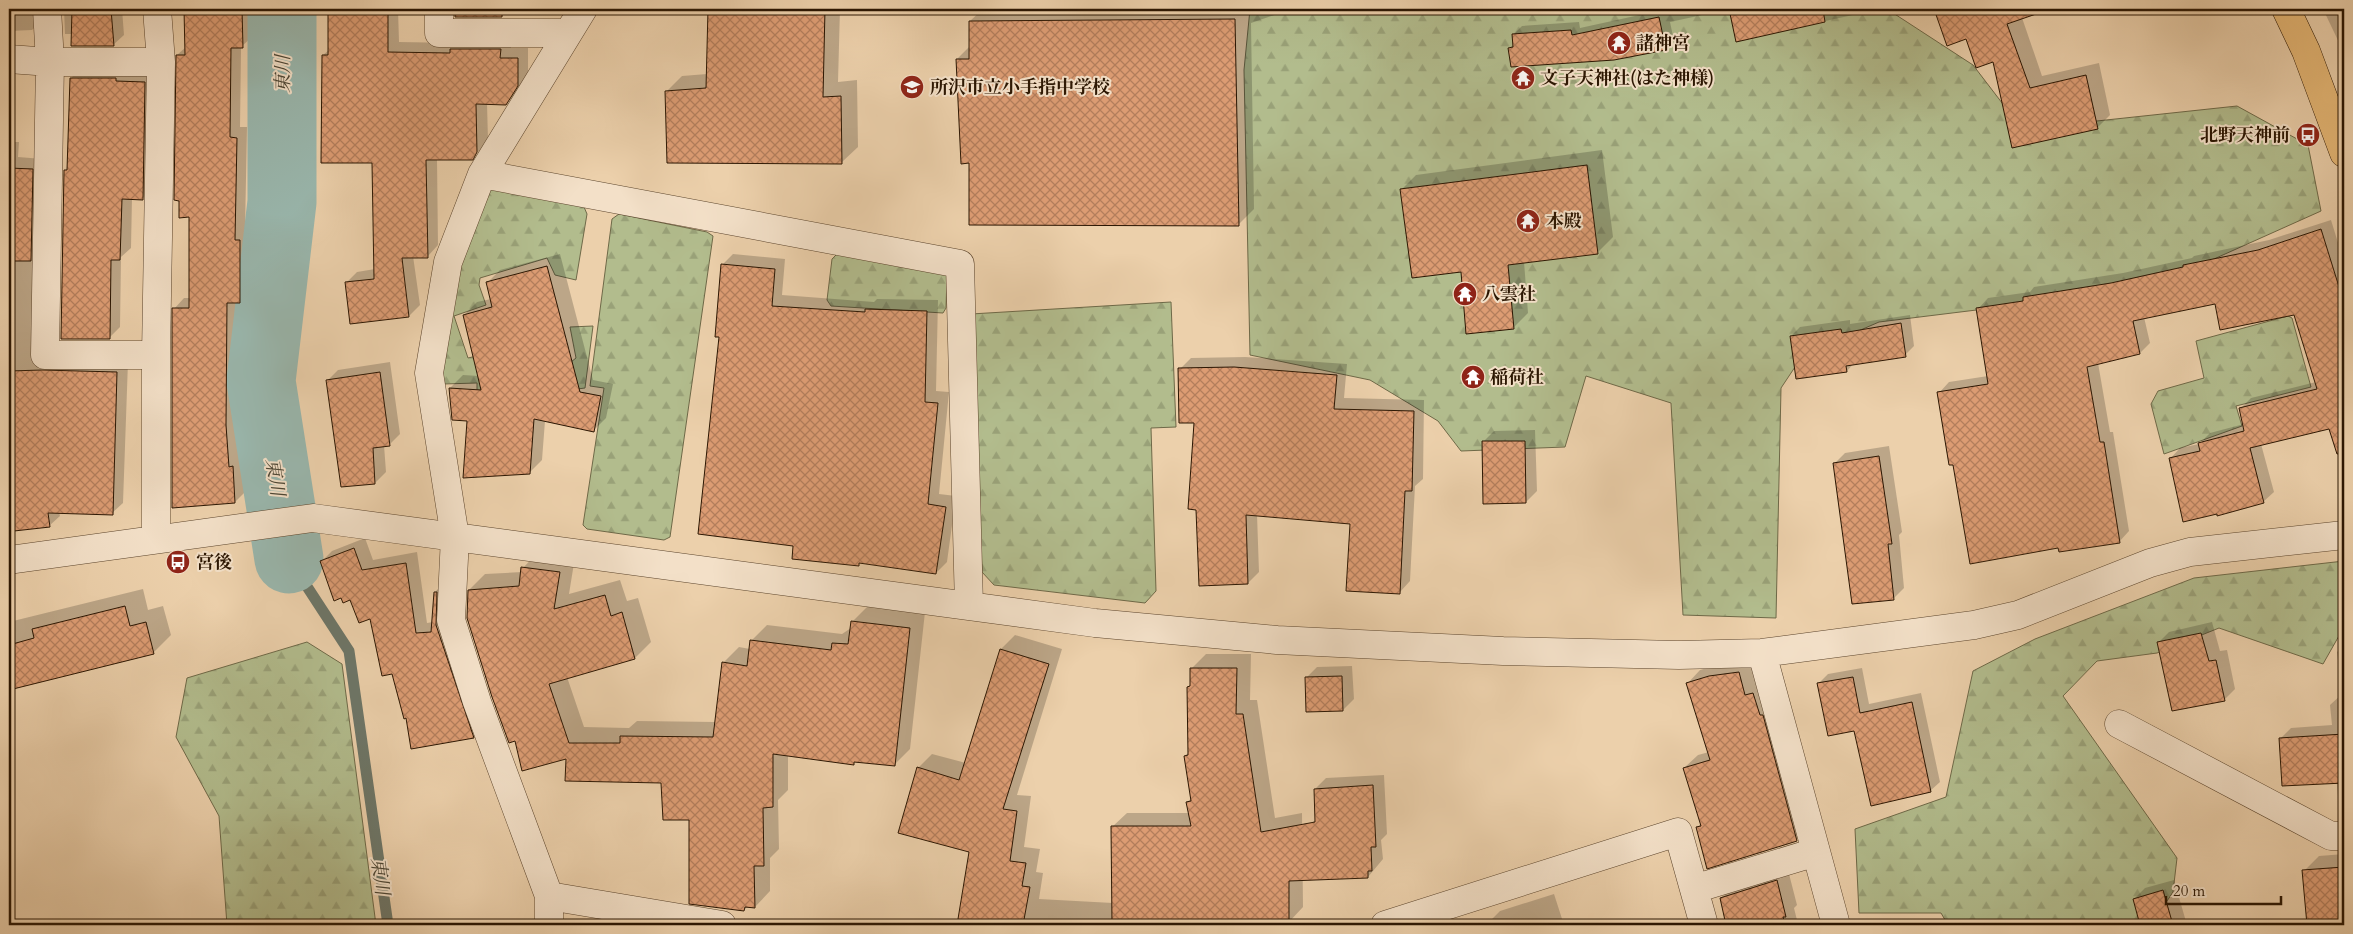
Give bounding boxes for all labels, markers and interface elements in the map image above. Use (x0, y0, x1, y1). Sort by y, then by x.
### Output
temple icon: 諸神宮 (1606, 30, 1632, 56)
place label: 諸神宮 (1636, 31, 1690, 56)
water label: 東川 (270, 53, 296, 93)
temple icon: 文子天神社(はた神様) (1510, 65, 1536, 91)
place label: 文子天神社(はた神様) (1540, 66, 1714, 91)
school or university icon: 所沢市立小手指中学校 (899, 74, 925, 100)
place label: 所沢市立小手指中学校 (930, 75, 1110, 100)
bus stop icon: 北野天神前 (2295, 122, 2321, 148)
place label: 北野天神前 (2200, 123, 2290, 148)
temple icon: 本殿 (1515, 208, 1541, 234)
place label: 本殿 (1546, 209, 1582, 234)
temple icon: 八雲社 (1452, 281, 1478, 307)
place label: 八雲社 (1482, 282, 1536, 307)
temple icon: 稲荷社 (1460, 364, 1486, 390)
place label: 稲荷社 (1490, 365, 1544, 390)
water label: 東川 (259, 456, 291, 500)
bus stop icon: 宮後 (165, 549, 191, 575)
place label: 宮後 (196, 550, 232, 575)
water label: 東川 (364, 856, 396, 899)
scale bar (2166, 874, 2280, 906)
text: 20 m (2173, 881, 2205, 901)

